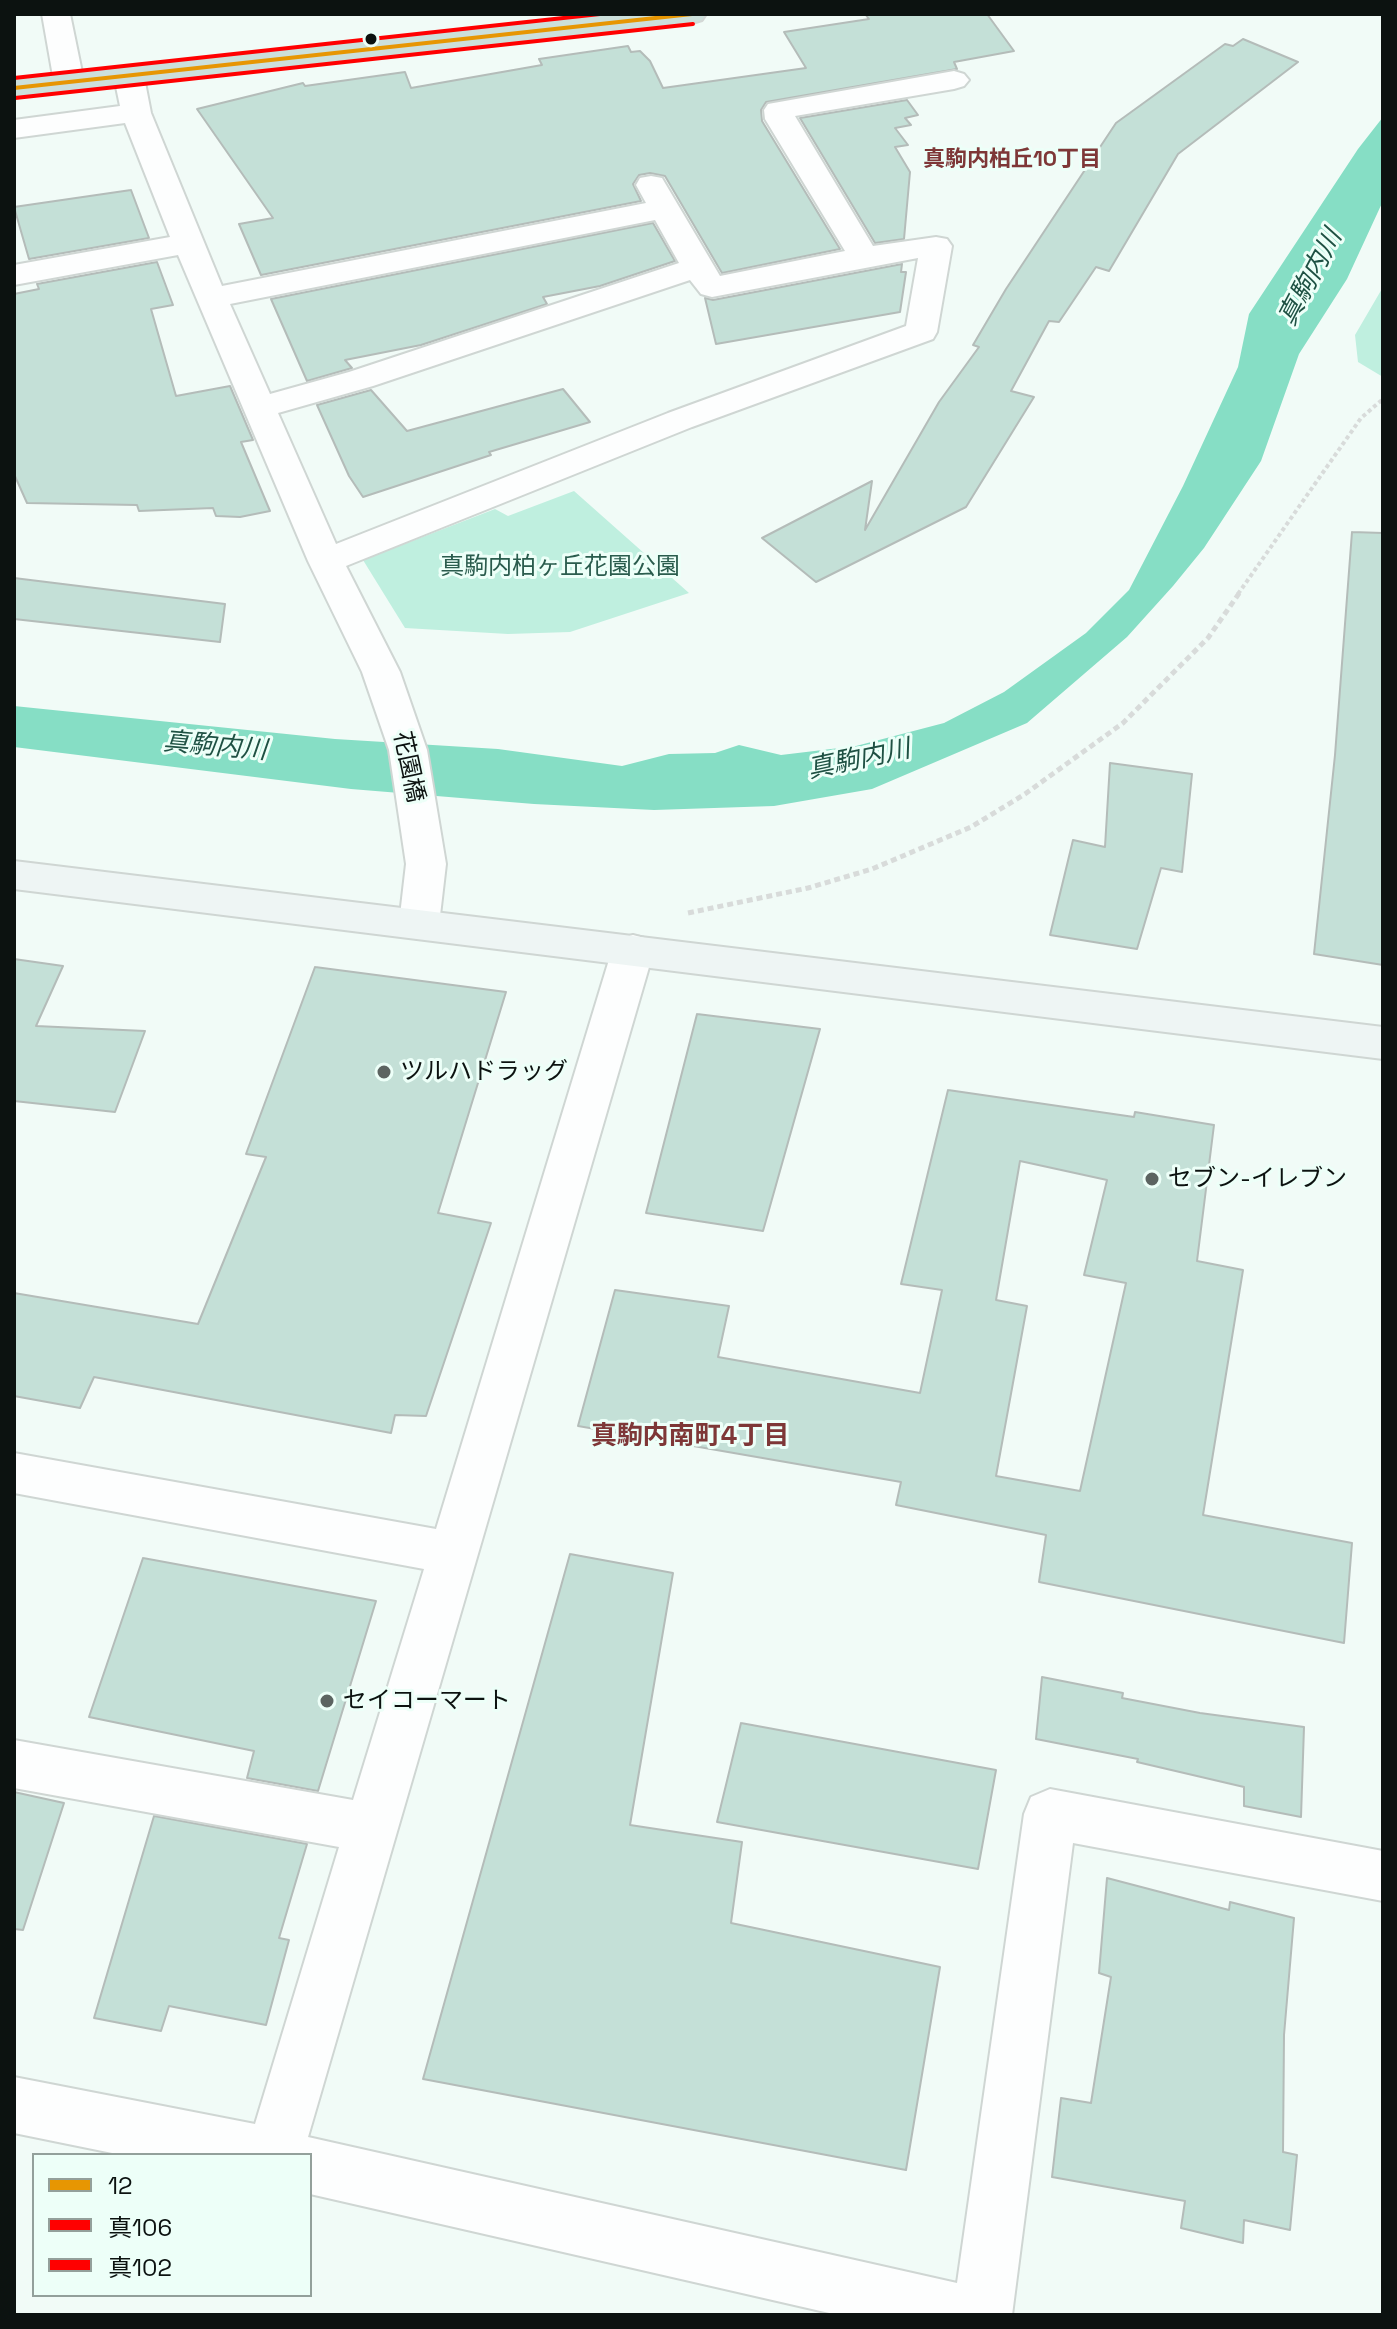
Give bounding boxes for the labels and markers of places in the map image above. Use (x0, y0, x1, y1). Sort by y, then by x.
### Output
unlabelled marker (363, 31, 379, 47)
place label: ツルハドラッグ (400, 1058, 568, 1086)
marker: ツルハドラッグ (375, 1063, 393, 1081)
place label: セブン-イレブン (1168, 1165, 1347, 1193)
marker: セブン-イレブン (1143, 1170, 1161, 1188)
place label: セイコーマート (343, 1687, 511, 1715)
marker: セイコーマート (318, 1692, 336, 1710)

